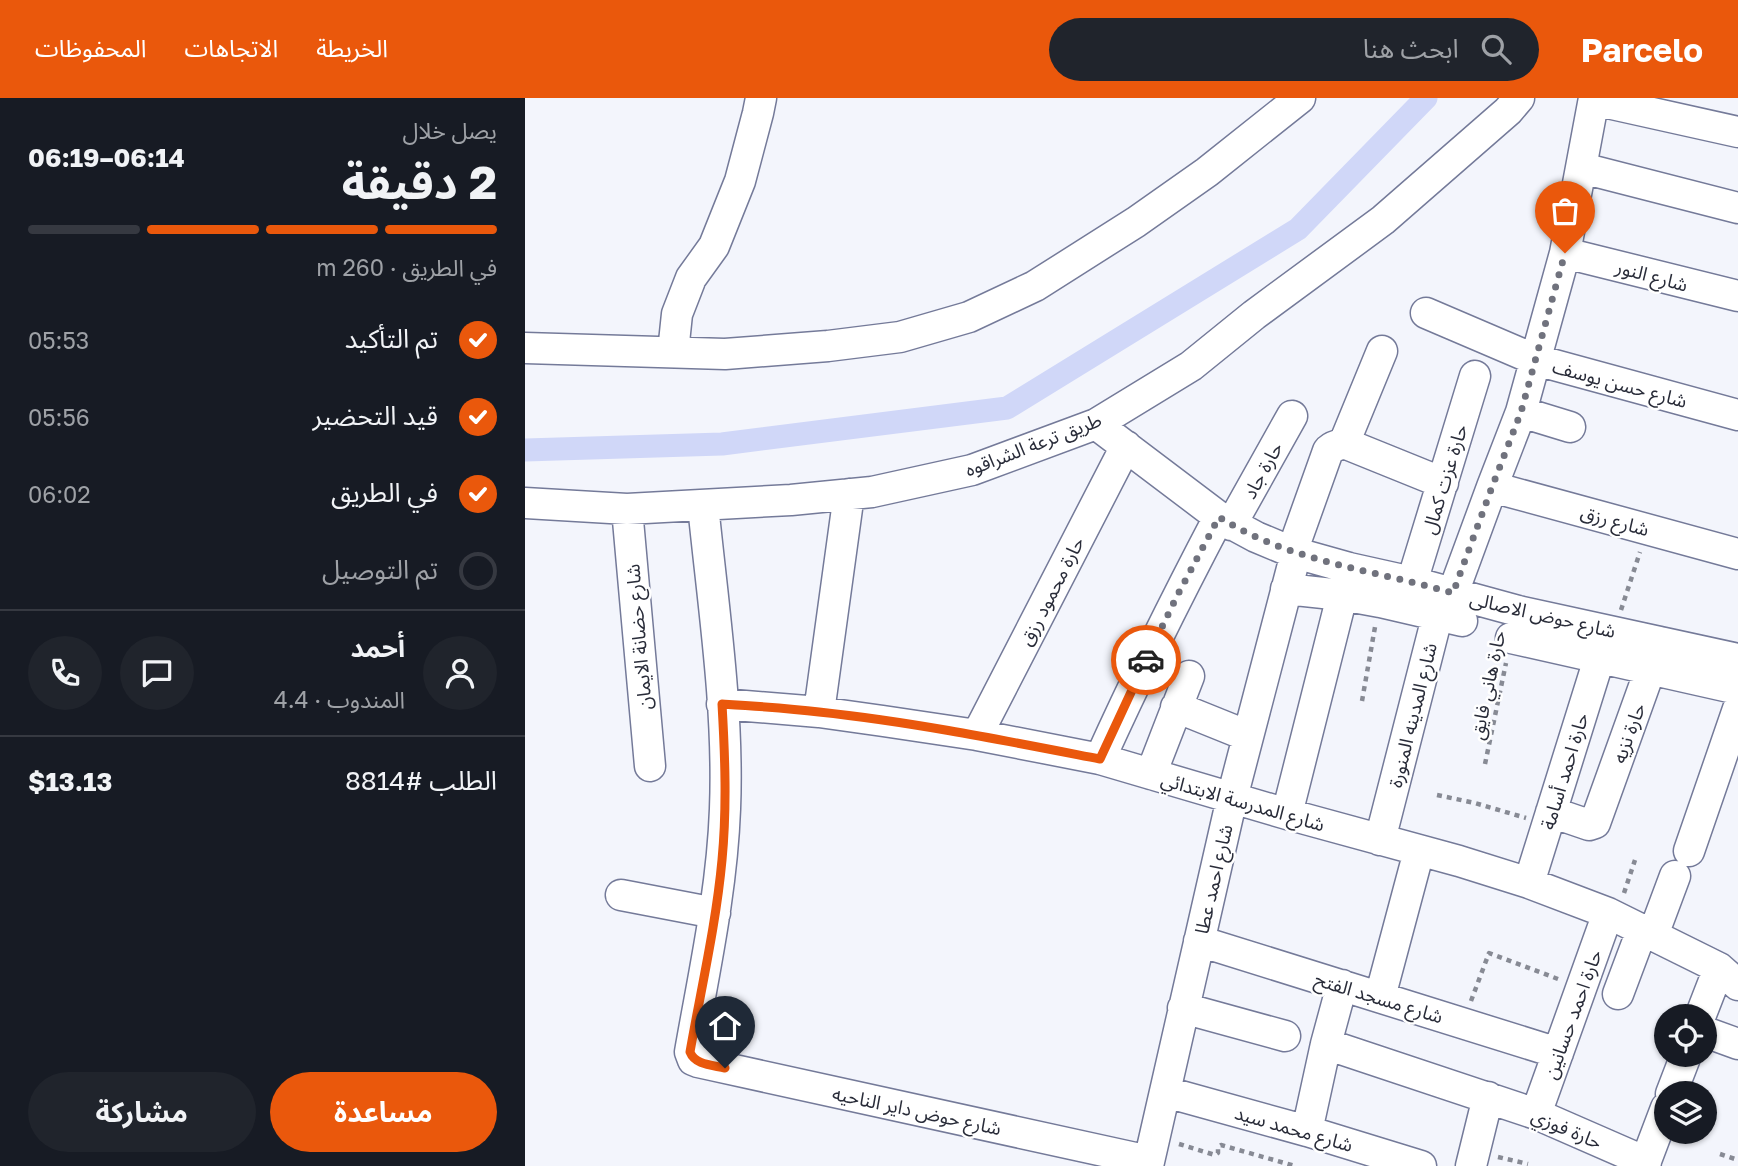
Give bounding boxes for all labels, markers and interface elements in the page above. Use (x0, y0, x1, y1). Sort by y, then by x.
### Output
search box (1049, 18, 1539, 81)
icon: search (1477, 30, 1515, 68)
text: Parcelo (1581, 30, 1703, 69)
text: المحفوظات (35, 33, 146, 62)
text: الاتجاهات (184, 33, 278, 62)
text: الخريطة (316, 33, 388, 62)
text: ابحث هنا (1363, 33, 1459, 64)
text: يصل خلال (402, 116, 497, 144)
text: 06:14–06:19 (28, 142, 185, 173)
text: 2 دقيقة (342, 154, 497, 209)
pin (1535, 181, 1595, 253)
icon: bag (1546, 192, 1584, 230)
text: في الطريق · 260 m (316, 253, 497, 281)
street label: شارع النور (1612, 254, 1691, 299)
icon: check (459, 321, 497, 359)
text: تم التأكيد (345, 323, 438, 354)
text: 05:53 (28, 326, 89, 354)
street label: شارع حسن يوسف (1550, 354, 1690, 415)
icon: check (459, 398, 497, 436)
text: قيد التحضير (312, 400, 438, 431)
text: 05:56 (28, 403, 90, 431)
street label: طريق ترعة الشراقوه (962, 407, 1105, 482)
street label: حارة عزت كمال (1416, 421, 1473, 537)
street label: حارة جاد (1237, 438, 1288, 503)
icon: check (459, 475, 497, 513)
text: في الطريق (331, 477, 438, 508)
text: 06:02 (28, 480, 91, 508)
street label: شارع رزق (1578, 500, 1652, 543)
street label: حارة محمود رزق (1014, 533, 1089, 650)
text: تم التوصيل (322, 554, 438, 585)
street label: شارع حضانة الايمان (620, 563, 659, 711)
street label: شارع حوض الاصالى (1467, 586, 1618, 645)
courier (1111, 625, 1181, 695)
street label: حارة هاني فايق (1464, 628, 1514, 742)
text: أحمد (351, 632, 405, 663)
button: phone (28, 636, 102, 710)
button: chat (120, 636, 194, 710)
button: person (423, 636, 497, 710)
street label: شارع المدينه المنورة (1383, 640, 1444, 790)
icon: car (1127, 641, 1165, 679)
text: المندوب · 4.4 (274, 685, 405, 713)
street label: حارة نزيه (1607, 700, 1650, 767)
street label: حارة احمد أسامة (1535, 710, 1594, 833)
text: الطلب #8814 (345, 765, 497, 796)
text: $13.13 (28, 766, 112, 797)
street label: شارع المدرسة الابتدائي (1157, 767, 1327, 840)
street label: شارع احمد عطا (1189, 822, 1240, 937)
street label: حارة احمد حسانين (1538, 946, 1607, 1082)
street label: شارع مسجد الفتح (1311, 967, 1446, 1031)
pin (695, 996, 755, 1068)
map controls (1654, 1004, 1717, 1144)
button: locate (1654, 1004, 1717, 1067)
icon: home (706, 1007, 744, 1045)
button: مشاركة (28, 1072, 256, 1152)
button: مساعدة (270, 1072, 497, 1152)
street label: شارع حوض داير الناحيه (830, 1081, 1004, 1142)
button: layers (1654, 1081, 1717, 1144)
street label: شارع محمد سيد (1231, 1100, 1356, 1159)
street label: حارة فوزي (1527, 1103, 1606, 1157)

